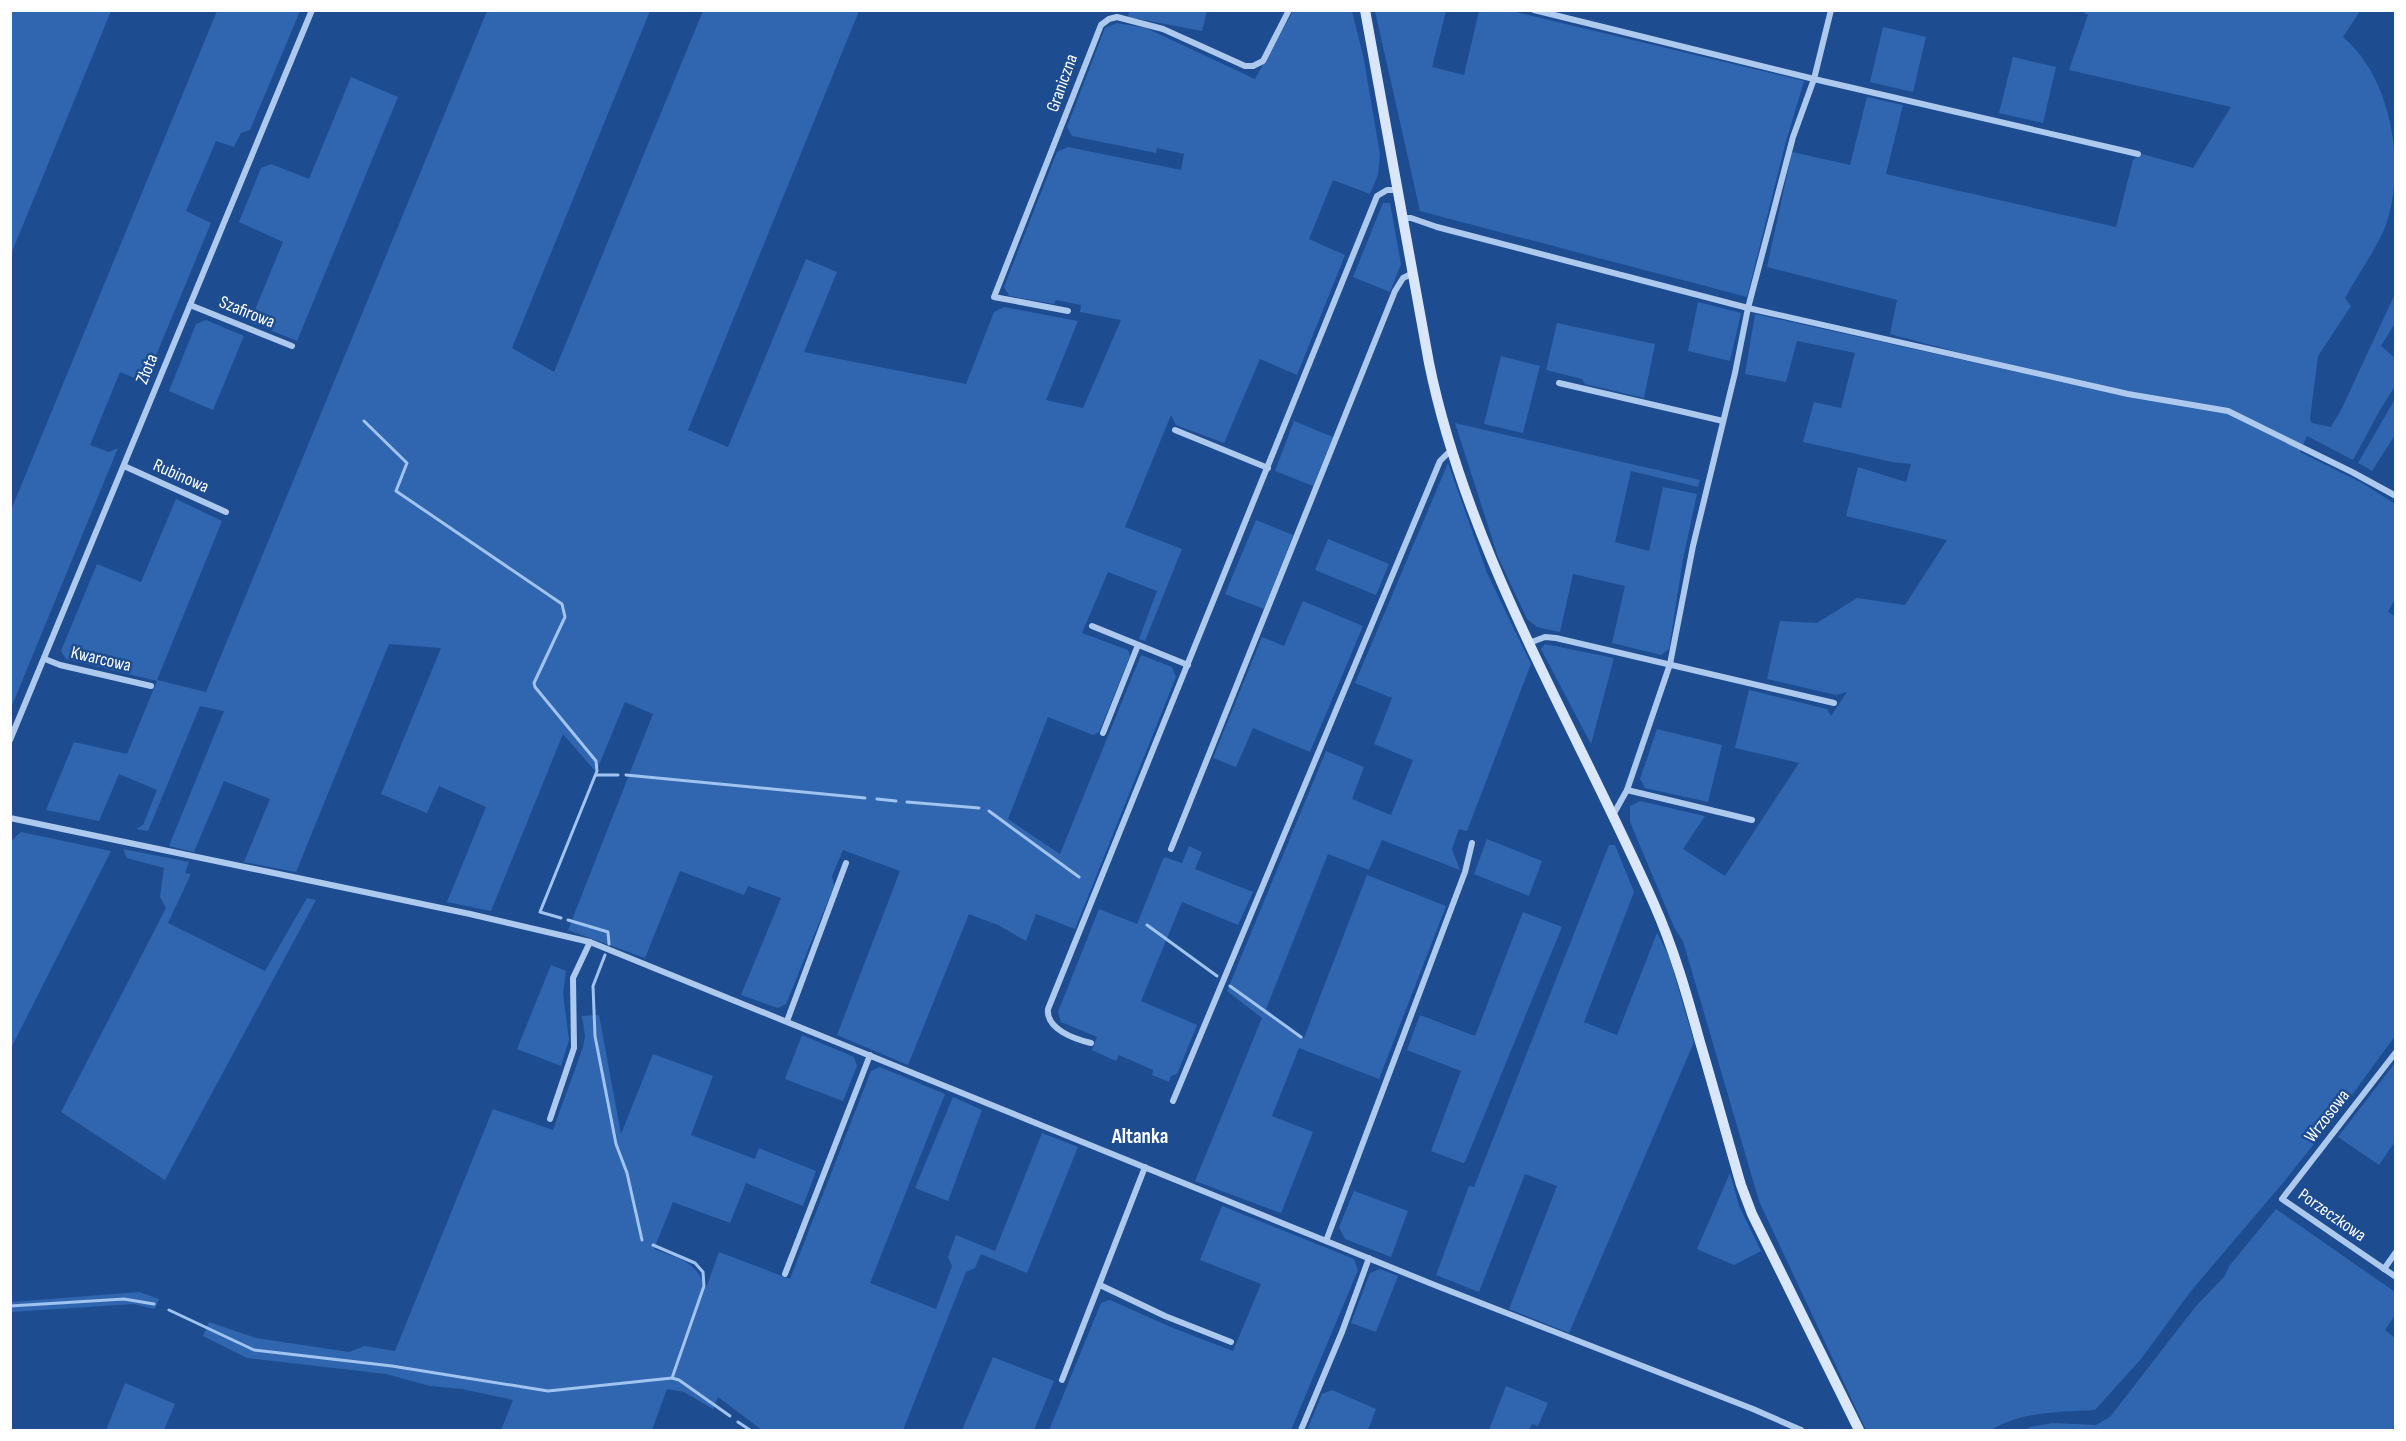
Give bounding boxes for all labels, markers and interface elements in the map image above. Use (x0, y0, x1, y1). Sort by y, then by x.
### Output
street label: Graniczna (1042, 51, 1082, 115)
street label: Szafirowa (216, 291, 278, 333)
street label: Złota (132, 351, 162, 387)
street label: Rubinowa (150, 454, 212, 498)
street label: Kwarcowa (69, 642, 133, 676)
street label: Wrzosowa (2300, 1085, 2354, 1147)
district label: Altanka (1111, 1124, 1168, 1149)
street label: Porzeczkowa (2294, 1184, 2370, 1246)

